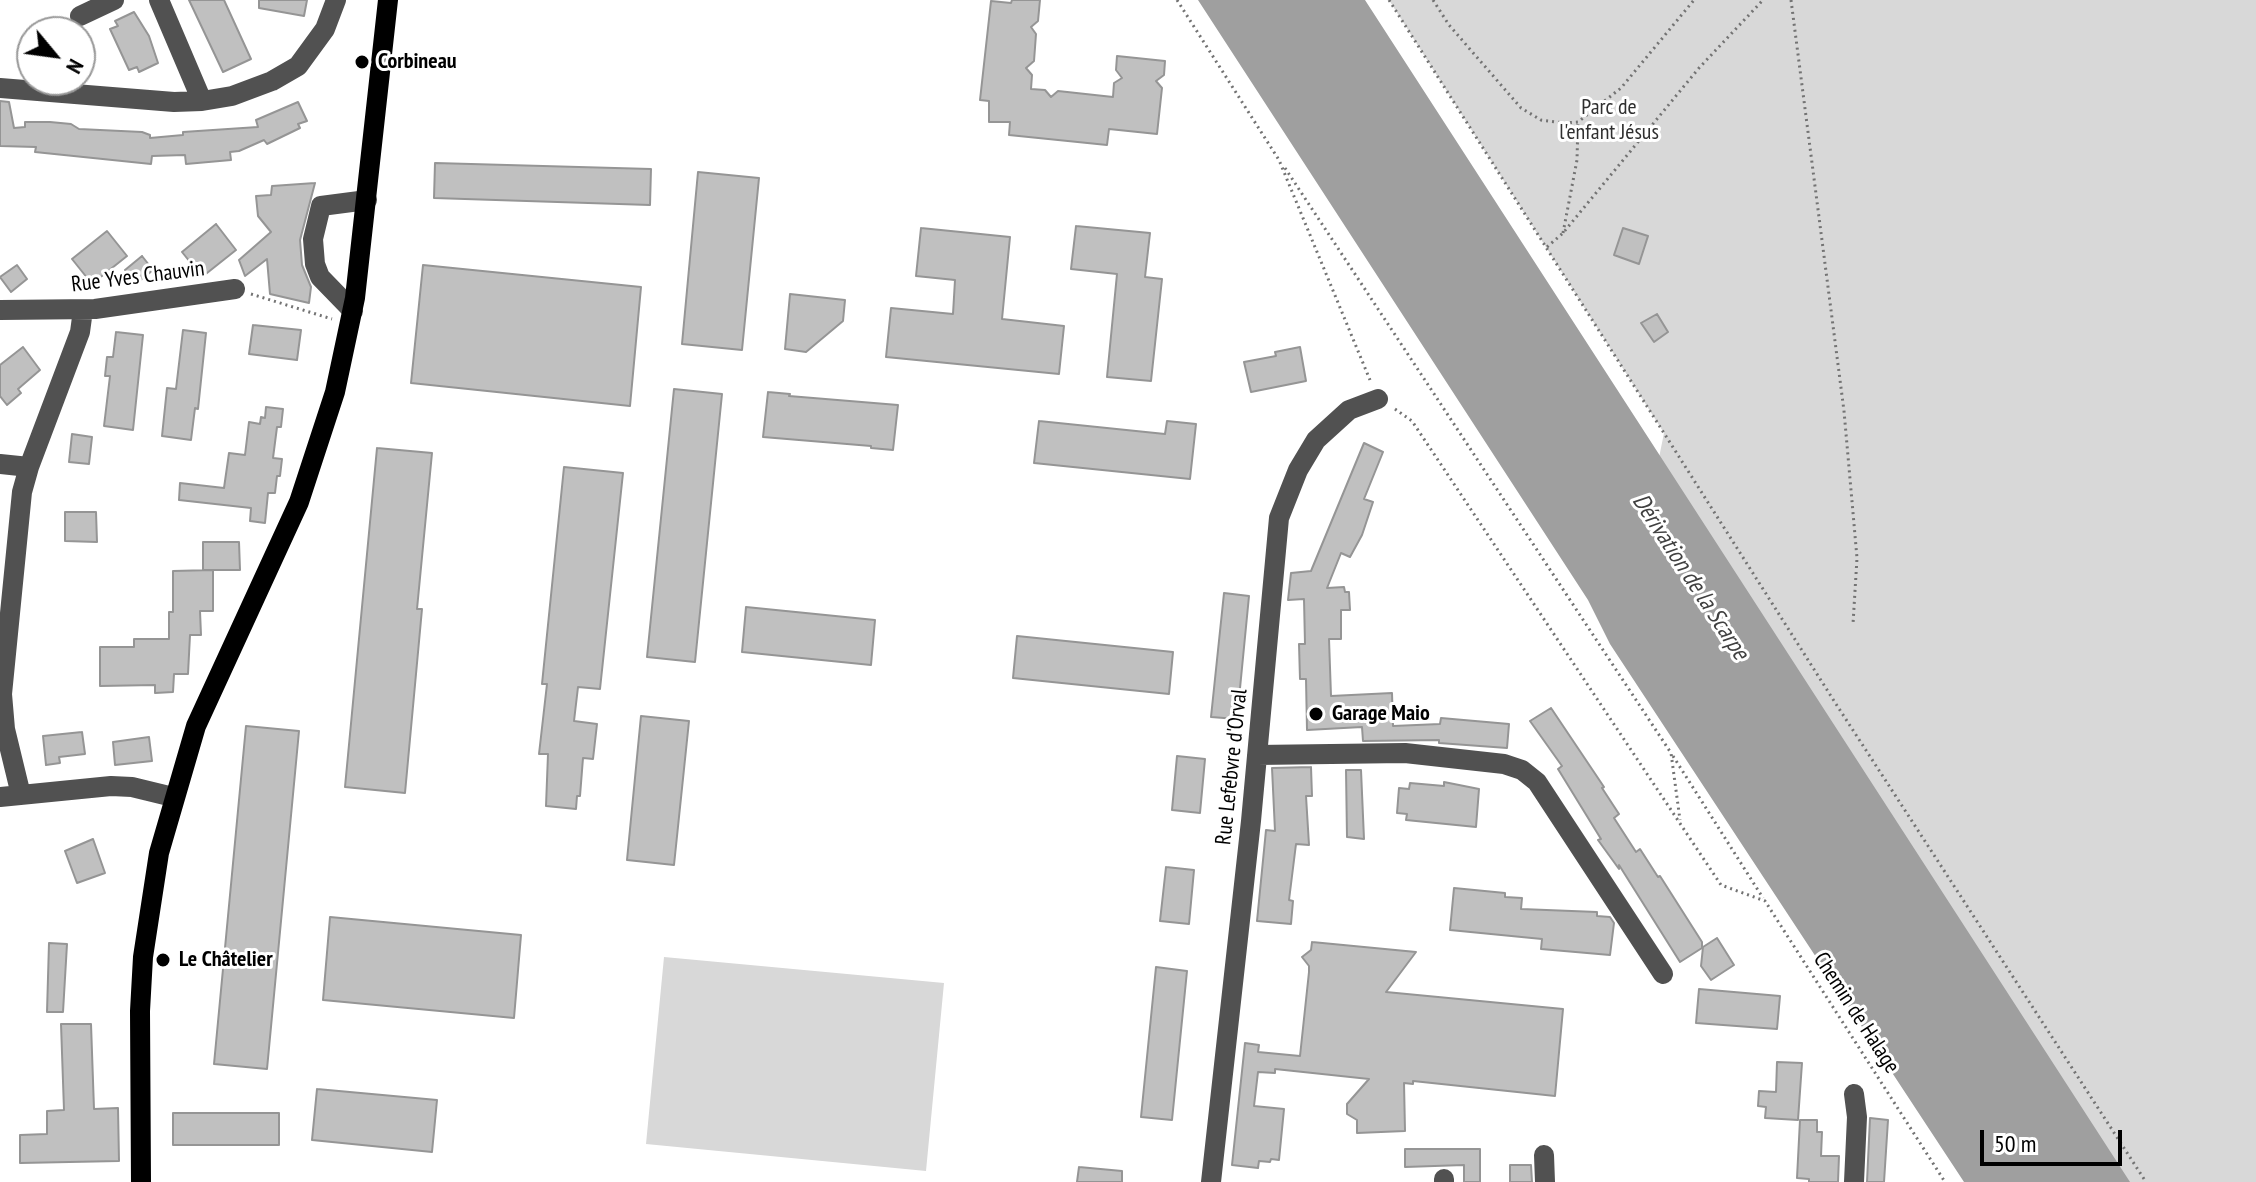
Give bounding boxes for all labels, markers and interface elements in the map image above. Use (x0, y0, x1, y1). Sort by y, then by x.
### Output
north arrow (16, 16, 96, 96)
place label: Corbineau (378, 49, 457, 75)
marker: Corbineau (353, 53, 371, 71)
text: N (60, 55, 90, 79)
park label: Parc de l'enfant Jésus (1559, 95, 1659, 146)
street label: Rue Yves Chauvin (70, 256, 206, 298)
water label: Dérivation de la Scarpe (1626, 489, 1754, 665)
street label: Rue Lefebvre d'Orval (1211, 688, 1253, 846)
place label: Garage Maio (1332, 701, 1430, 727)
marker: Garage Maio (1307, 705, 1325, 723)
place label: Le Châtelier (179, 947, 273, 973)
street label: Chemin de Halage (1807, 948, 1905, 1078)
marker: Le Châtelier (154, 951, 172, 969)
scale bar (1984, 1114, 2126, 1164)
text: 50 m (1994, 1128, 2036, 1159)

